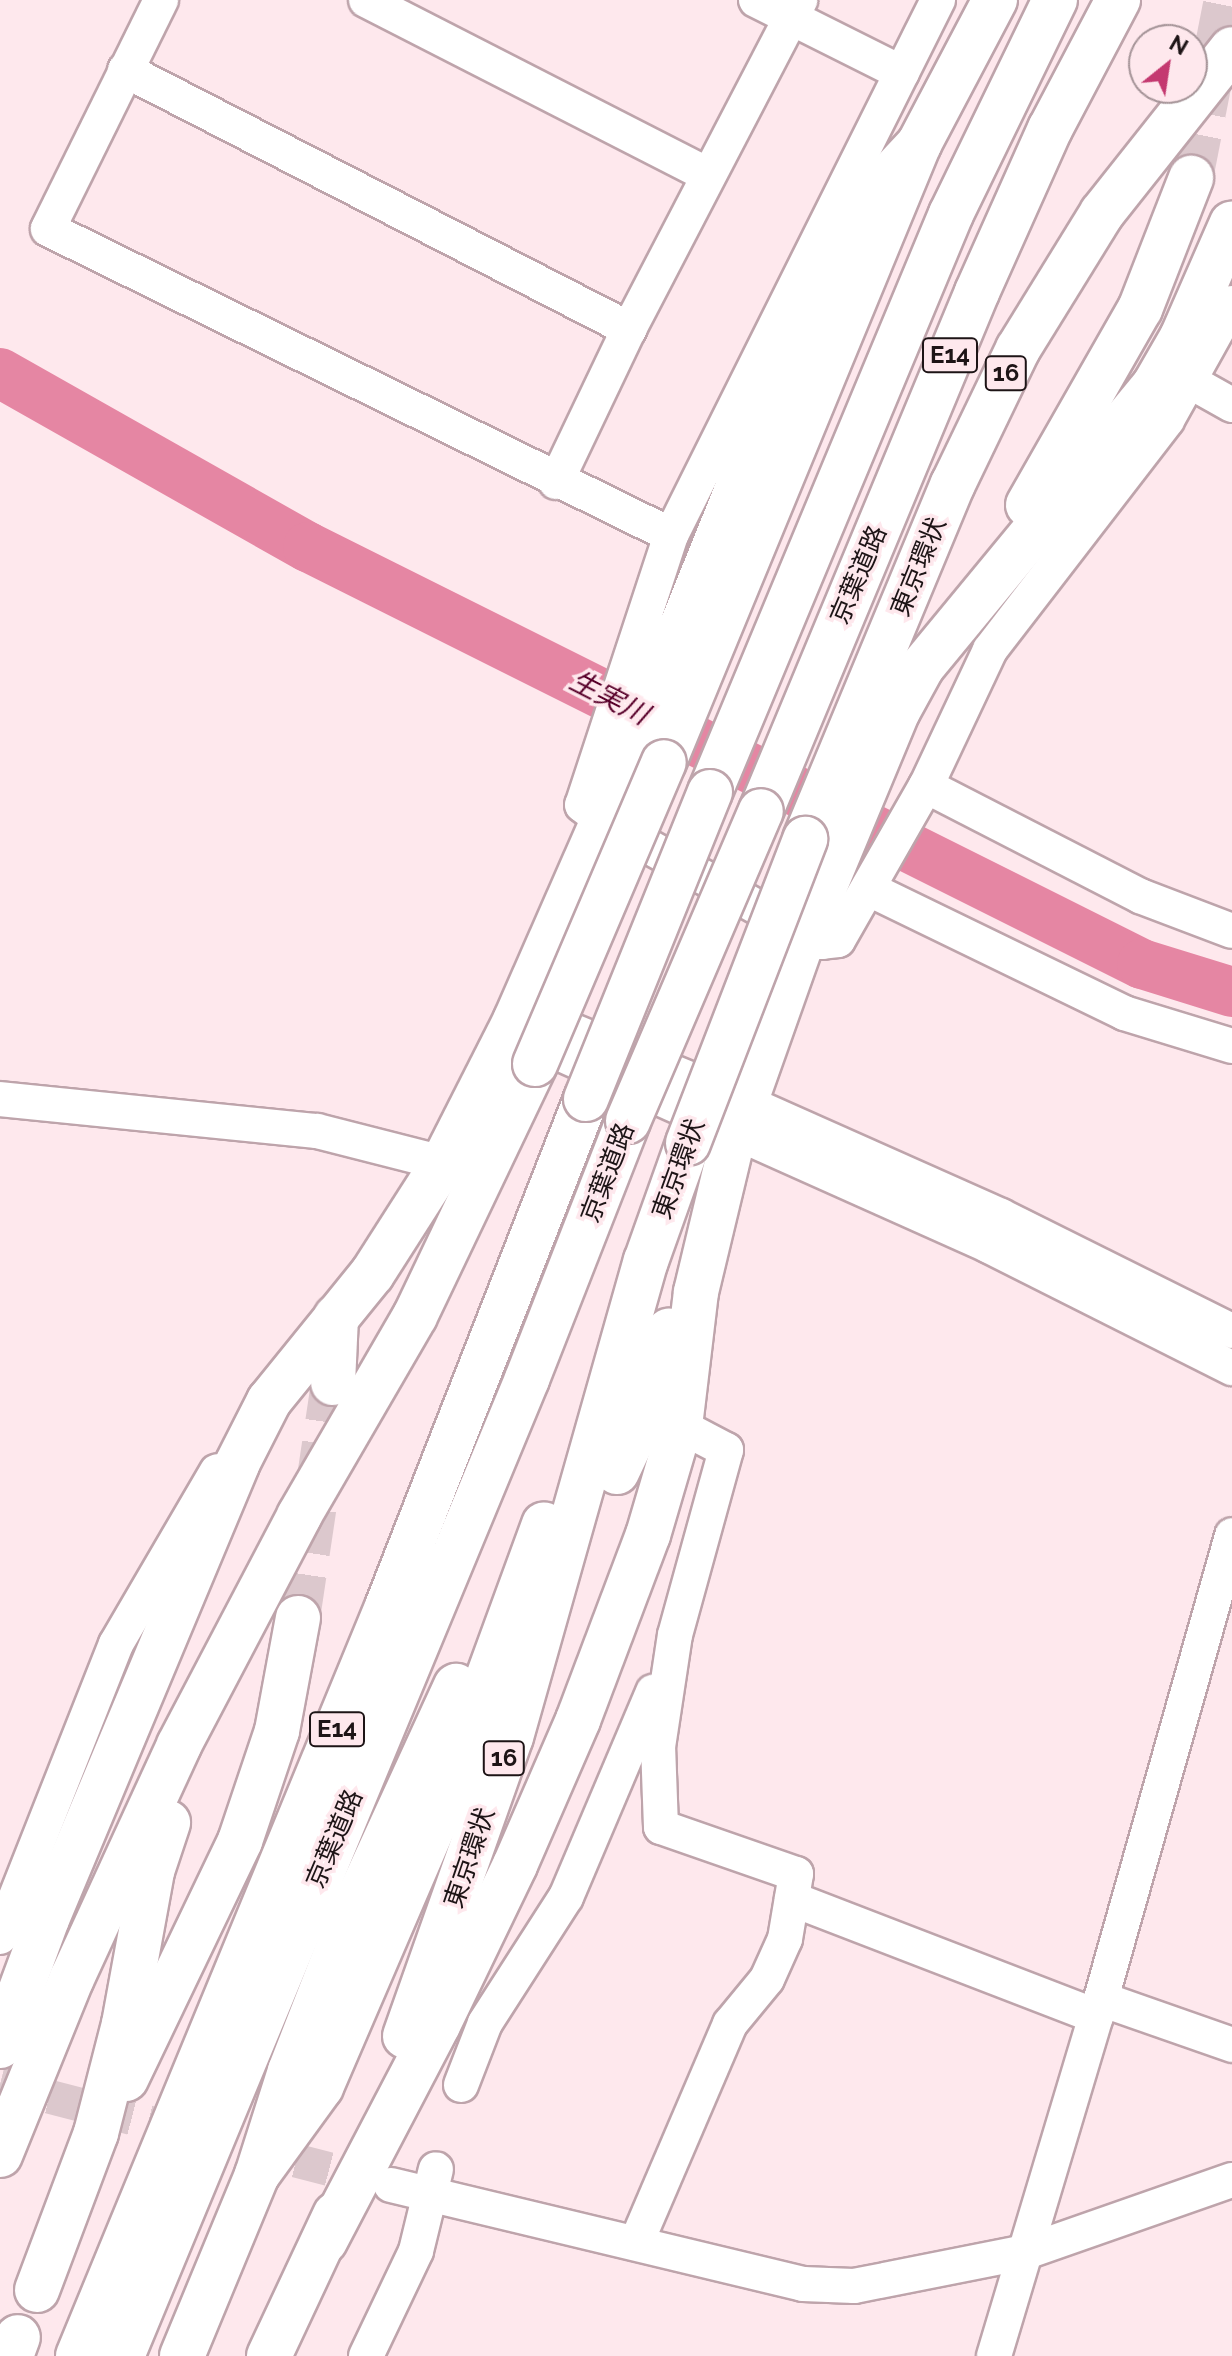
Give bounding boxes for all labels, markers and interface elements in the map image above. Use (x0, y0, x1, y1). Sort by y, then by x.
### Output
north arrow (1128, 24, 1208, 104)
text: N (1165, 29, 1193, 60)
road number: E14 (922, 335, 978, 375)
road number: 16 (984, 353, 1028, 393)
street label: 東京環状 (885, 513, 953, 621)
street label: 京葉道路 (824, 521, 894, 629)
water label: 生実川 (564, 664, 654, 732)
street label: 東京環状 (647, 1115, 711, 1223)
street label: 京葉道路 (575, 1119, 641, 1227)
road number: E14 (309, 1709, 365, 1749)
road number: 16 (482, 1738, 526, 1778)
street label: 京葉道路 (300, 1785, 370, 1893)
street label: 東京環状 (438, 1804, 502, 1912)

